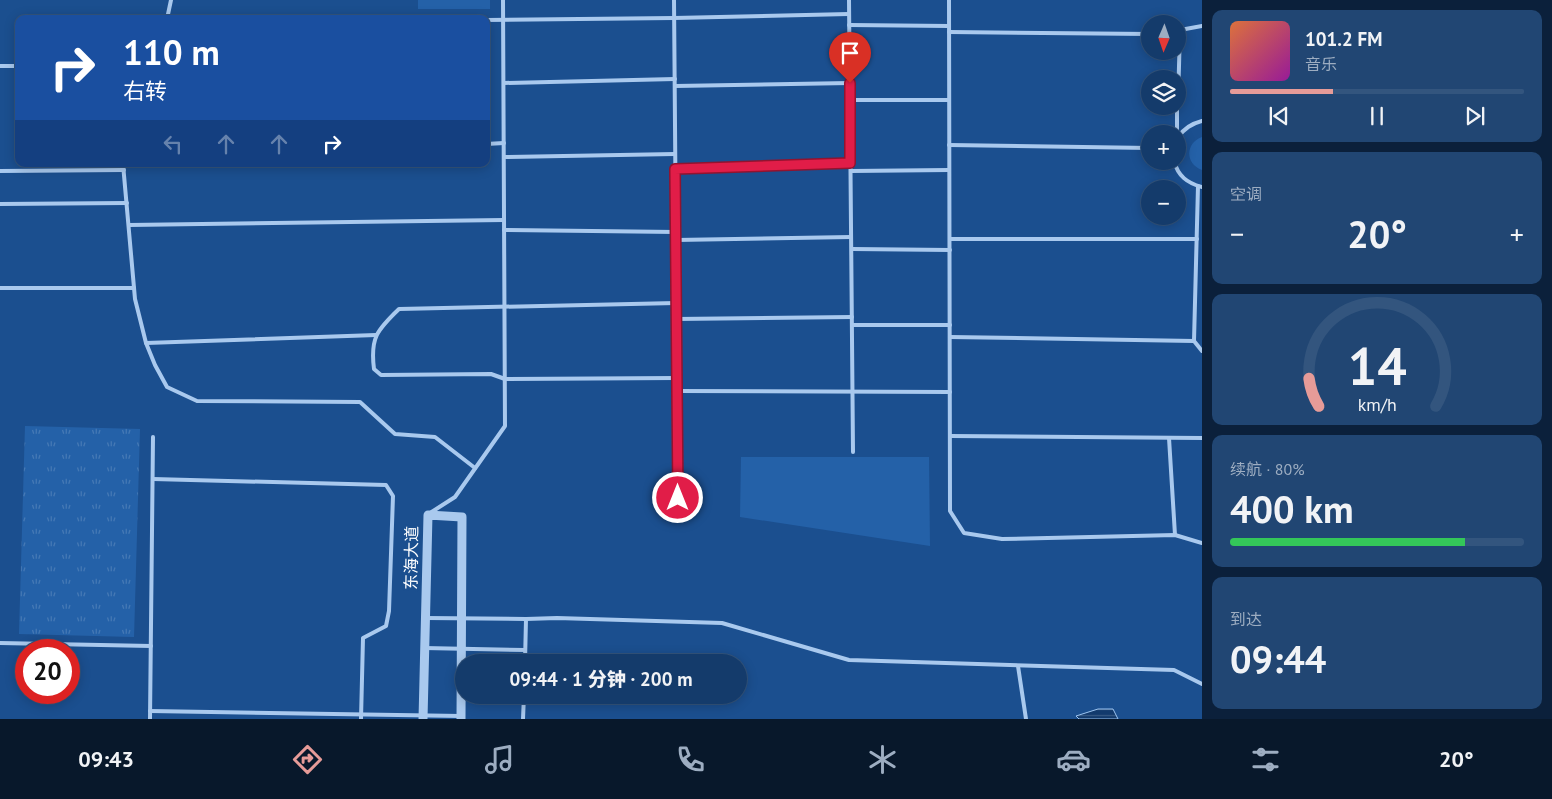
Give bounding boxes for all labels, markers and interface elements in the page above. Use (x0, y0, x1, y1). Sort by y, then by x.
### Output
north arrow (1141, 15, 1186, 60)
map controls (1141, 15, 1186, 225)
text: 101.2 FM (1305, 27, 1382, 51)
text: 110 m (123, 29, 220, 75)
pin (829, 32, 871, 83)
icon: right (40, 35, 105, 100)
icon: arrive (836, 39, 864, 67)
text: 音乐 (1305, 54, 1337, 74)
button: layers (1141, 70, 1186, 115)
text: 右转 (123, 77, 167, 105)
icon: previous (1265, 102, 1293, 130)
icon: pause (1363, 102, 1391, 130)
icon: next (1461, 102, 1489, 130)
button: + (1141, 125, 1186, 170)
icon: left (159, 130, 187, 158)
icon: ahead (212, 130, 240, 158)
icon: ahead (265, 130, 293, 158)
icon: right (318, 130, 346, 158)
button: − (1141, 180, 1186, 225)
text: 空调 (1230, 184, 1262, 204)
text: 20° (1347, 209, 1407, 258)
text: − (1230, 215, 1244, 252)
text: + (1510, 215, 1524, 252)
text: 14 (1348, 332, 1406, 399)
text: km/h (1357, 393, 1397, 416)
text: 续航 · 80% (1230, 459, 1305, 479)
position arrow (651, 471, 703, 523)
text: 400 km (1230, 484, 1354, 533)
street label: 东海大道 (400, 526, 422, 590)
text: 到达 (1230, 609, 1262, 629)
text: 09:44 (1230, 634, 1326, 683)
speed limit sign: 20 (15, 639, 80, 704)
text: 09:44 · 1 分钟 · 200 m (509, 667, 693, 691)
icon: directions (290, 742, 325, 777)
icon: music (482, 742, 517, 777)
icon: phone (673, 742, 708, 777)
icon: climate (865, 742, 900, 777)
icon: car (1056, 742, 1091, 777)
icon: filters (1248, 742, 1283, 777)
text: 09:43 (78, 745, 134, 773)
text: 20° (1439, 745, 1474, 773)

